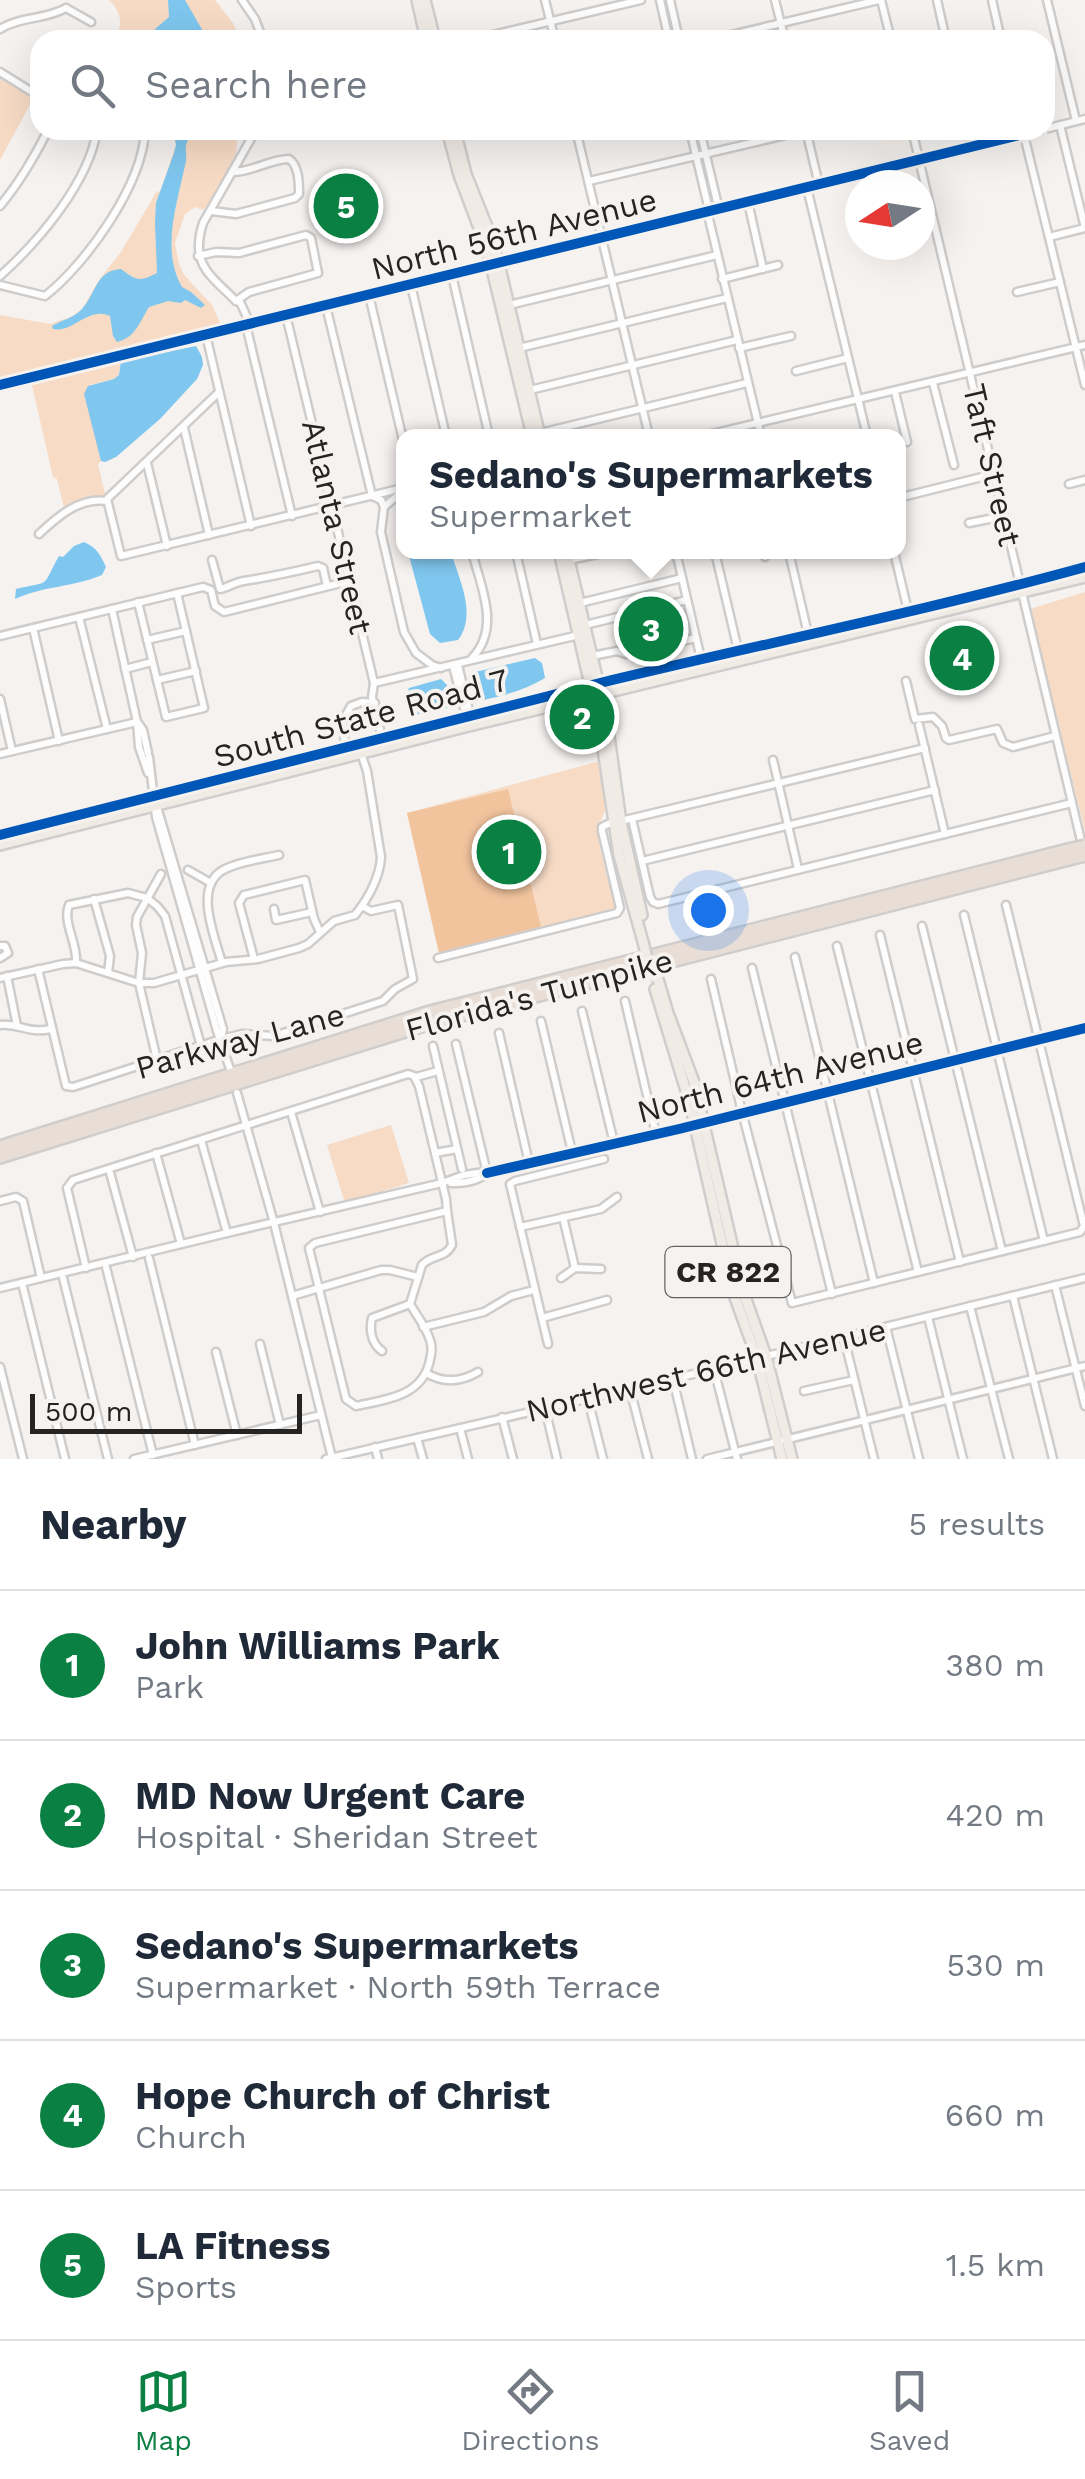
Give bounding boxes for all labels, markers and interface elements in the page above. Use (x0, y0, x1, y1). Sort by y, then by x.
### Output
search box (30, 30, 1055, 140)
icon: search (65, 58, 120, 113)
text: Search here (145, 63, 368, 107)
pin: 5 (314, 168, 378, 244)
north arrow (845, 170, 935, 260)
street label: North 56th Avenue (367, 180, 661, 288)
street label: Taft Street (955, 380, 1029, 550)
street label: Atlanta Street (294, 416, 380, 638)
popup (396, 429, 906, 559)
text: Sedano's Supermarkets (429, 453, 873, 497)
text: Supermarket (429, 497, 632, 535)
pin: 3 (618, 592, 684, 666)
pin: 4 (930, 620, 994, 696)
street label: South State Road 7 (210, 660, 512, 776)
pin: 2 (550, 680, 614, 754)
pin: 1 (476, 814, 542, 890)
your location (683, 885, 734, 936)
street label: Florida's Turnpike (401, 941, 677, 1049)
street label: Parkway Lane (131, 995, 349, 1087)
street label: North 64th Avenue (633, 1023, 927, 1131)
road number: CR 822 (666, 1247, 790, 1297)
street label: Northwest 66th Avenue (522, 1310, 890, 1430)
scale bar (30, 1389, 302, 1434)
text: 500 m (45, 1395, 132, 1428)
text: Nearby (40, 1500, 187, 1549)
text: 5 results (908, 1505, 1045, 1543)
text: John Williams Park (135, 1624, 500, 1668)
text: 1 (66, 1646, 79, 1684)
text: 380 m (945, 1646, 1045, 1684)
text: Park (135, 1668, 204, 1706)
text: MD Now Urgent Care (135, 1774, 525, 1818)
text: 2 (63, 1796, 82, 1834)
text: 420 m (945, 1796, 1045, 1834)
text: Hospital · Sheridan Street (135, 1818, 538, 1856)
text: Sedano's Supermarkets (135, 1924, 579, 1968)
text: 3 (63, 1946, 82, 1984)
text: 530 m (946, 1946, 1045, 1984)
text: Supermarket · North 59th Terrace (135, 1968, 661, 2006)
text: Hope Church of Christ (135, 2074, 550, 2118)
text: 4 (62, 2096, 83, 2134)
text: 660 m (945, 2096, 1045, 2134)
text: Church (135, 2118, 247, 2156)
text: LA Fitness (135, 2224, 331, 2268)
text: 5 (63, 2246, 82, 2284)
text: 1.5 km (946, 2246, 1045, 2284)
text: Sports (135, 2268, 237, 2306)
tab: Map (135, 2364, 192, 2457)
tab: Directions (461, 2364, 600, 2457)
tab: Saved (869, 2364, 950, 2457)

